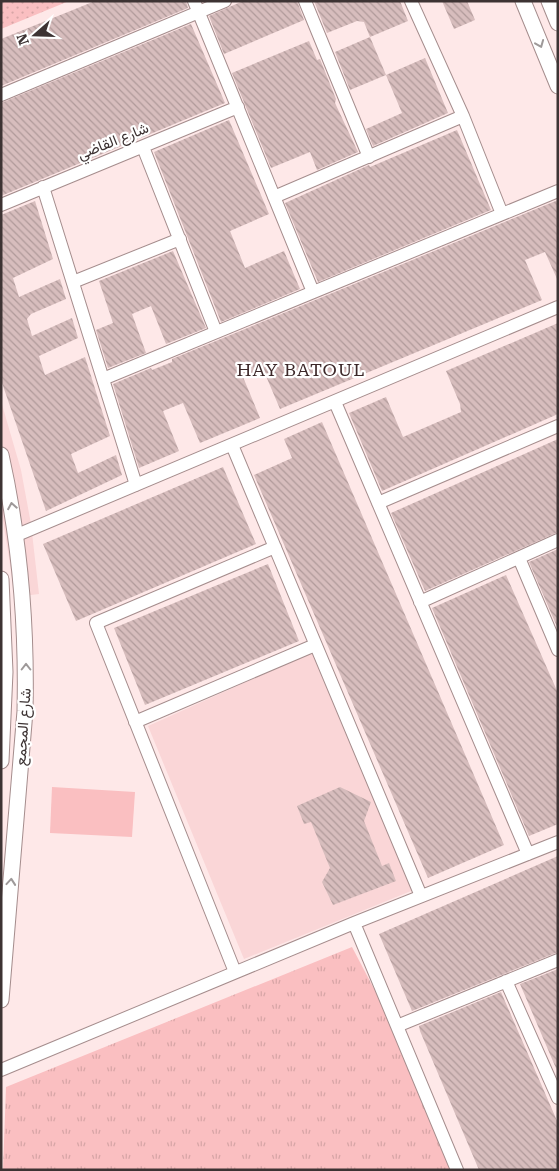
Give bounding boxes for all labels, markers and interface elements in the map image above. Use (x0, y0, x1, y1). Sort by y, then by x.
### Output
north arrow (10, 10, 60, 60)
text: N (13, 31, 32, 47)
one-way arrow (534, 39, 545, 48)
street label: شارع القاضي (75, 118, 153, 167)
district label: HAY BATOUL (237, 359, 365, 380)
one-way arrow (7, 501, 17, 510)
one-way arrow (21, 663, 31, 671)
street label: شارع المجمع (11, 687, 37, 767)
one-way arrow (5, 877, 16, 885)

